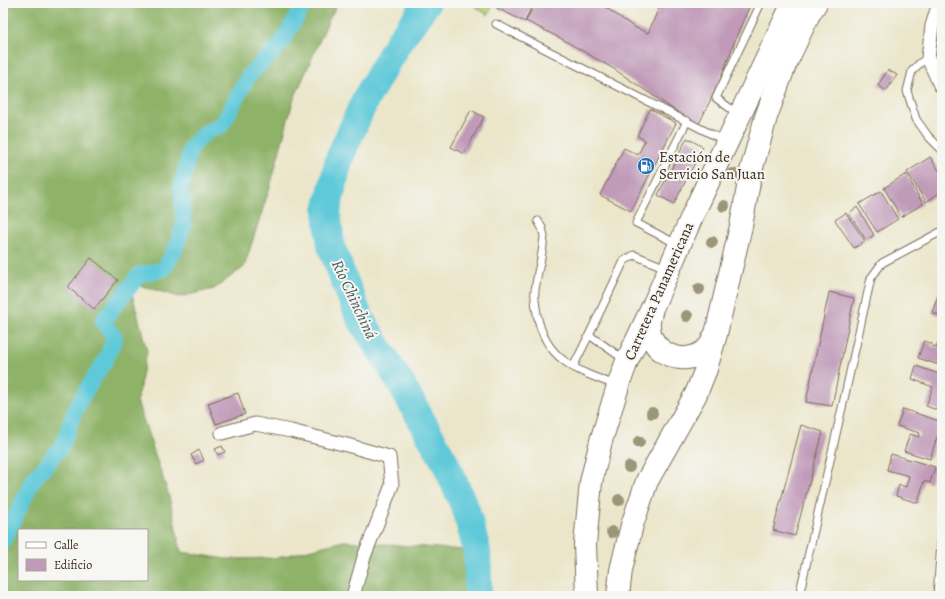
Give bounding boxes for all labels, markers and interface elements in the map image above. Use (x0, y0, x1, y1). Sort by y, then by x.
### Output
place label: Estación de Servicio San Juan (659, 147, 765, 184)
fuel station icon: Estación de Servicio San Juan (636, 156, 656, 176)
street label: Carretera Panamericana (619, 219, 699, 363)
water label: Río Chinchiná (326, 256, 382, 343)
legend (18, 529, 148, 581)
text: Calle (54, 537, 78, 553)
text: Edificio (54, 557, 92, 573)

